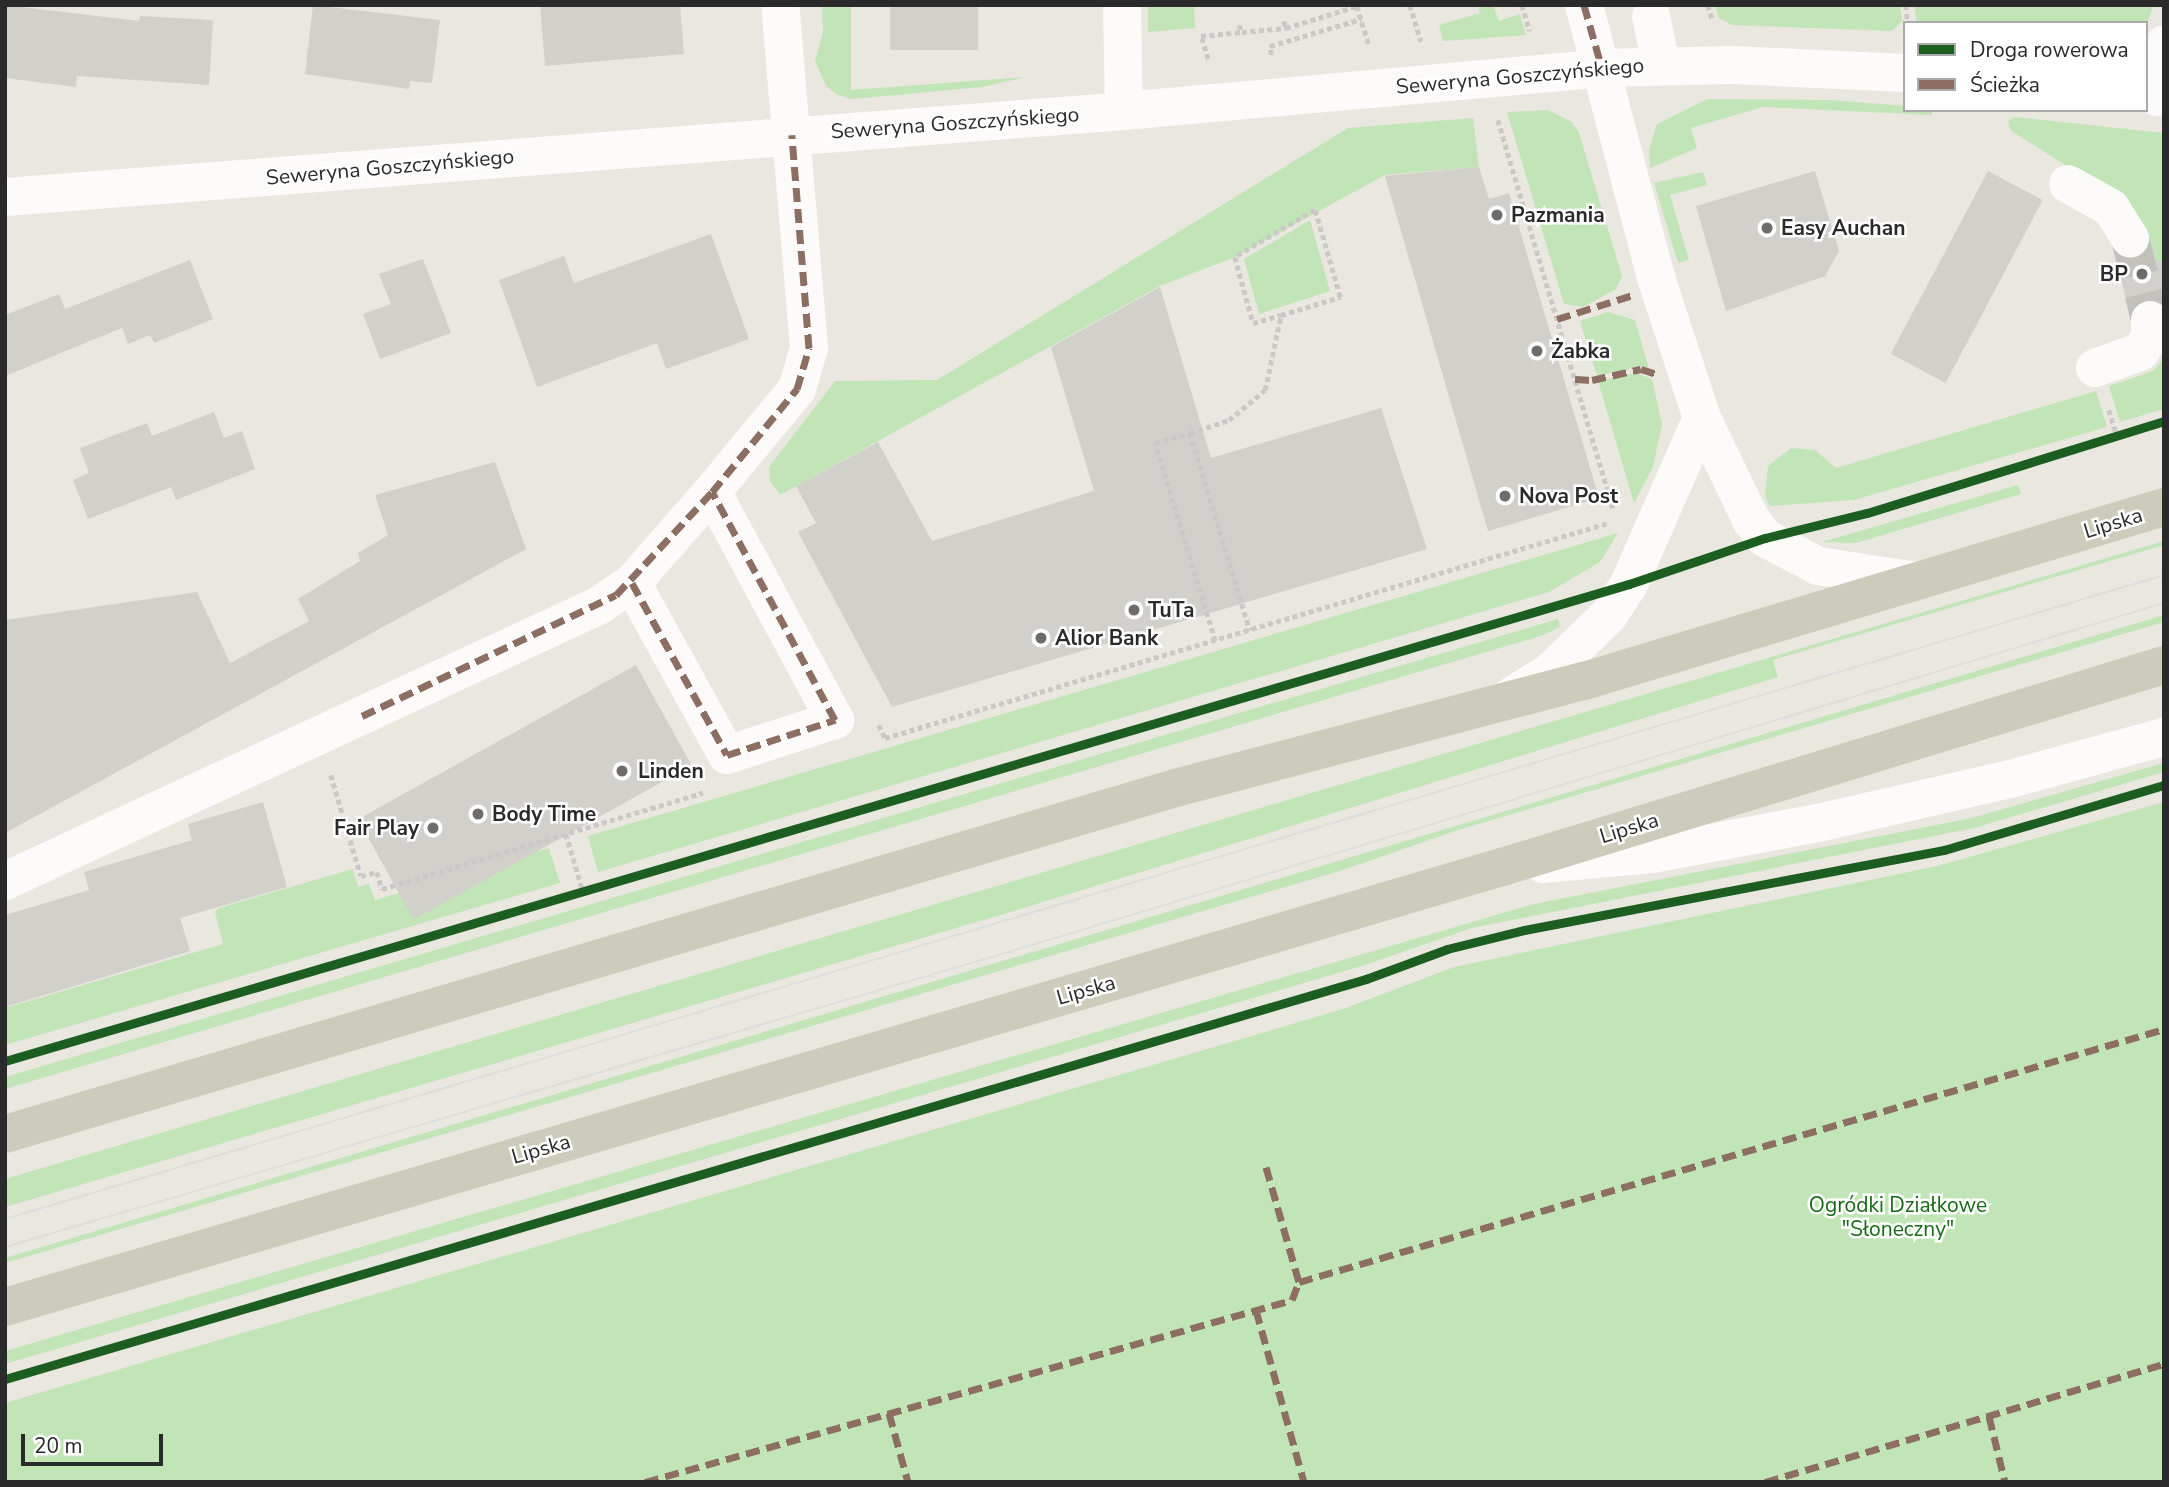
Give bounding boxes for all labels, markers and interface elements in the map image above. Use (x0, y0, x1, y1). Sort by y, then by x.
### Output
legend (1903, 21, 2148, 112)
text: Droga rowerowa (1970, 36, 2129, 64)
street label: Seweryna Goszczyńskiego (1395, 53, 1645, 99)
text: Ścieżka (1970, 71, 2040, 99)
street label: Seweryna Goszczyńskiego (830, 102, 1080, 144)
street label: Seweryna Goszczyńskiego (265, 144, 515, 190)
place label: Pazmania (1511, 202, 1605, 228)
marker: Pazmania (1489, 207, 1505, 223)
place label: Easy Auchan (1781, 215, 1905, 241)
marker: Easy Auchan (1759, 220, 1775, 236)
place label: BP (2100, 261, 2128, 287)
marker: BP (2134, 266, 2150, 282)
place label: Żabka (1551, 338, 1610, 364)
marker: Żabka (1529, 343, 1545, 359)
place label: Nova Post (1519, 483, 1618, 509)
marker: Nova Post (1497, 488, 1513, 504)
street label: Lipska (2081, 502, 2145, 544)
place label: TuTa (1148, 597, 1195, 623)
marker: TuTa (1126, 602, 1142, 618)
place label: Alior Bank (1055, 625, 1158, 651)
marker: Alior Bank (1033, 630, 1049, 646)
place label: Linden (638, 758, 704, 784)
marker: Linden (612, 761, 632, 781)
place label: Body Time (492, 801, 596, 827)
marker: Body Time (470, 806, 486, 822)
street label: Lipska (1597, 807, 1661, 849)
place label: Fair Play (334, 815, 419, 841)
marker: Fair Play (425, 820, 441, 836)
street label: Lipska (1054, 970, 1118, 1010)
street label: Lipska (509, 1129, 573, 1169)
park label: Ogródki Działkowe "Słoneczny" (1809, 1192, 1987, 1242)
scale bar (24, 1420, 166, 1464)
text: 20 m (34, 1432, 83, 1460)

